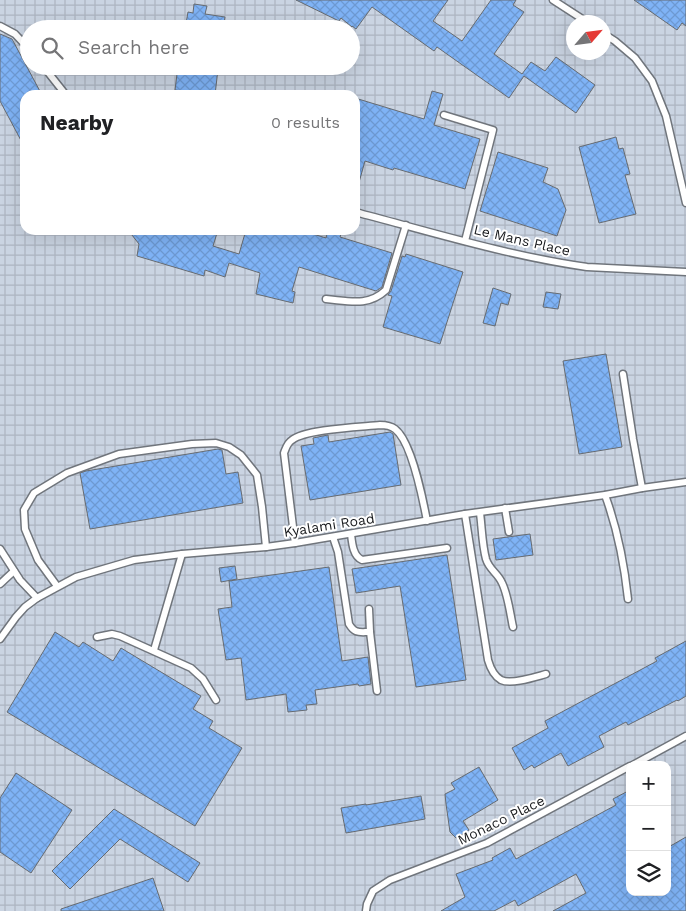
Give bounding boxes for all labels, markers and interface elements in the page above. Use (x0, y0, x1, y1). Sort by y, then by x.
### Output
north arrow (566, 15, 611, 60)
search box (20, 20, 360, 75)
icon: search (38, 34, 66, 62)
text: Search here (78, 36, 189, 59)
text: Nearby (40, 110, 113, 135)
text: 0 results (271, 113, 340, 132)
street label: Le Mans Place (472, 221, 572, 259)
street label: Kyalami Road (282, 510, 376, 540)
map controls (626, 761, 671, 896)
button: + (626, 761, 671, 806)
street label: Monaco Place (455, 792, 547, 848)
button: − (626, 806, 671, 851)
button: layers (626, 851, 671, 896)

